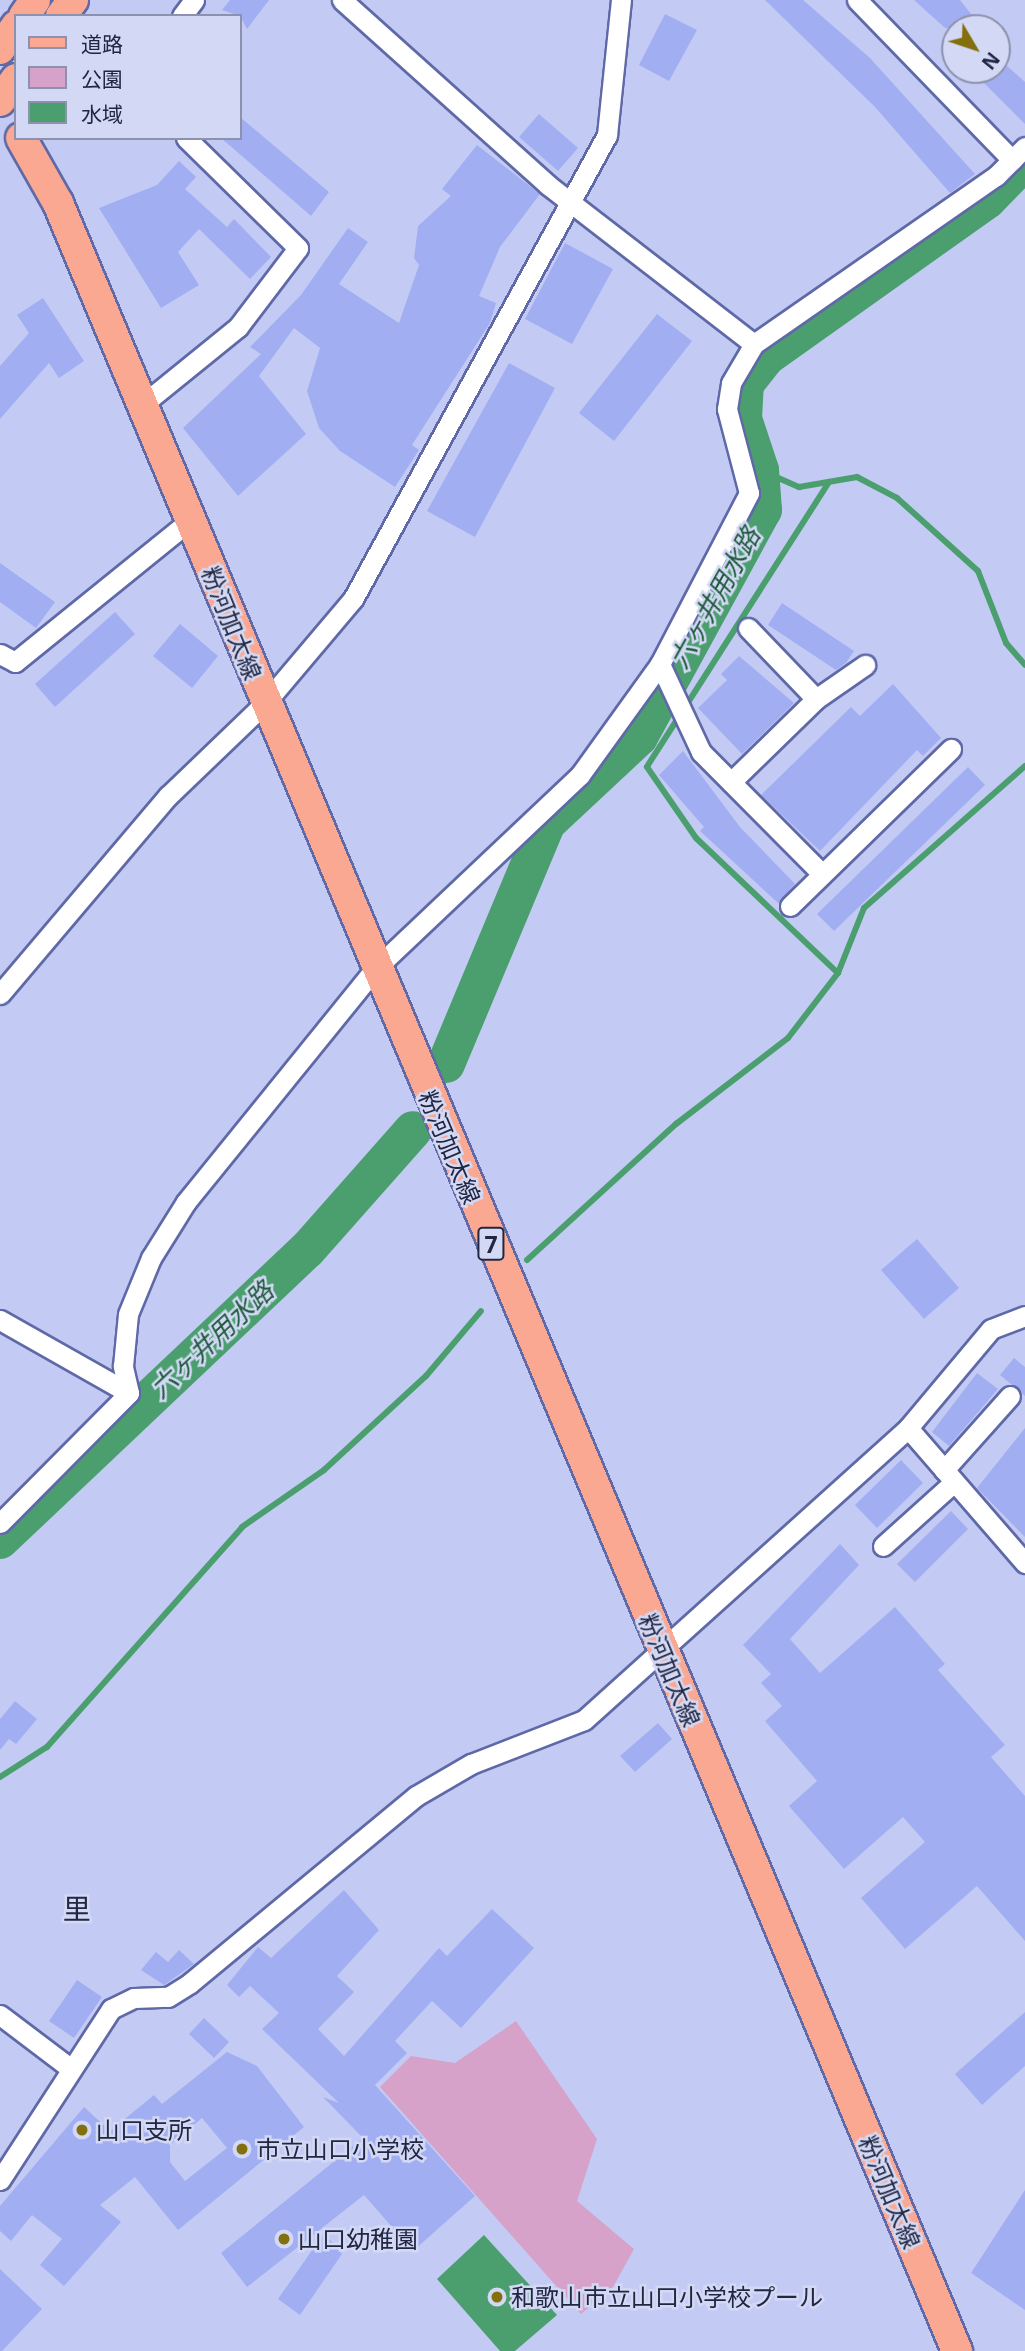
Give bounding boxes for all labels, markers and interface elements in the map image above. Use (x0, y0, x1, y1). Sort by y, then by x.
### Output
legend (14, 14, 242, 140)
north arrow (941, 14, 1011, 84)
text: 道路 (81, 30, 123, 58)
text: N (976, 47, 1006, 75)
text: 公園 (81, 65, 123, 93)
text: 水域 (81, 100, 123, 128)
water label: 六ヶ井用水路 (664, 522, 766, 674)
street label: 粉河加太線 (196, 562, 268, 684)
street label: 粉河加太線 (413, 1086, 487, 1208)
road number: 7 (477, 1224, 505, 1264)
water label: 六ヶ井用水路 (144, 1275, 280, 1405)
street label: 粉河加太線 (633, 1609, 707, 1731)
district label: 里 (63, 1891, 91, 1925)
place label: 山口支所 (96, 2116, 192, 2144)
marker: 山口支所 (74, 2122, 90, 2138)
street label: 粉河加太線 (853, 2131, 927, 2253)
place label: 市立山口小学校 (256, 2135, 424, 2163)
marker: 市立山口小学校 (234, 2141, 250, 2157)
place label: 山口幼稚園 (298, 2225, 418, 2253)
marker: 山口幼稚園 (276, 2231, 292, 2247)
place label: 和歌山市立山口小学校プール (511, 2283, 823, 2311)
marker: 和歌山市立山口小学校プール (489, 2289, 505, 2305)

